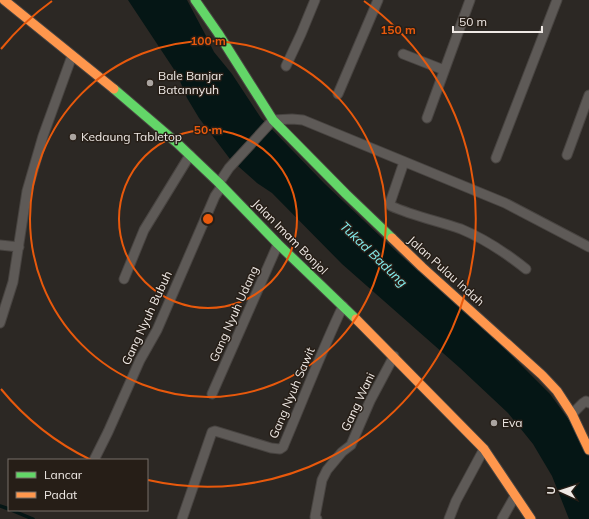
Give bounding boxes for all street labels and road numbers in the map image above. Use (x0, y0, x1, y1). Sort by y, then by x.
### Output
street label: Jalan Imam Bonjol (250, 196, 331, 277)
street label: Jalan Pulau Indah (405, 232, 488, 309)
street label: Gang Nyuh Udang (206, 264, 261, 364)
street label: Gang Nyuh Bubuh (118, 268, 175, 367)
street label: Gang Nyuh Sawit (266, 345, 318, 441)
street label: Gang Wani (337, 370, 378, 434)

